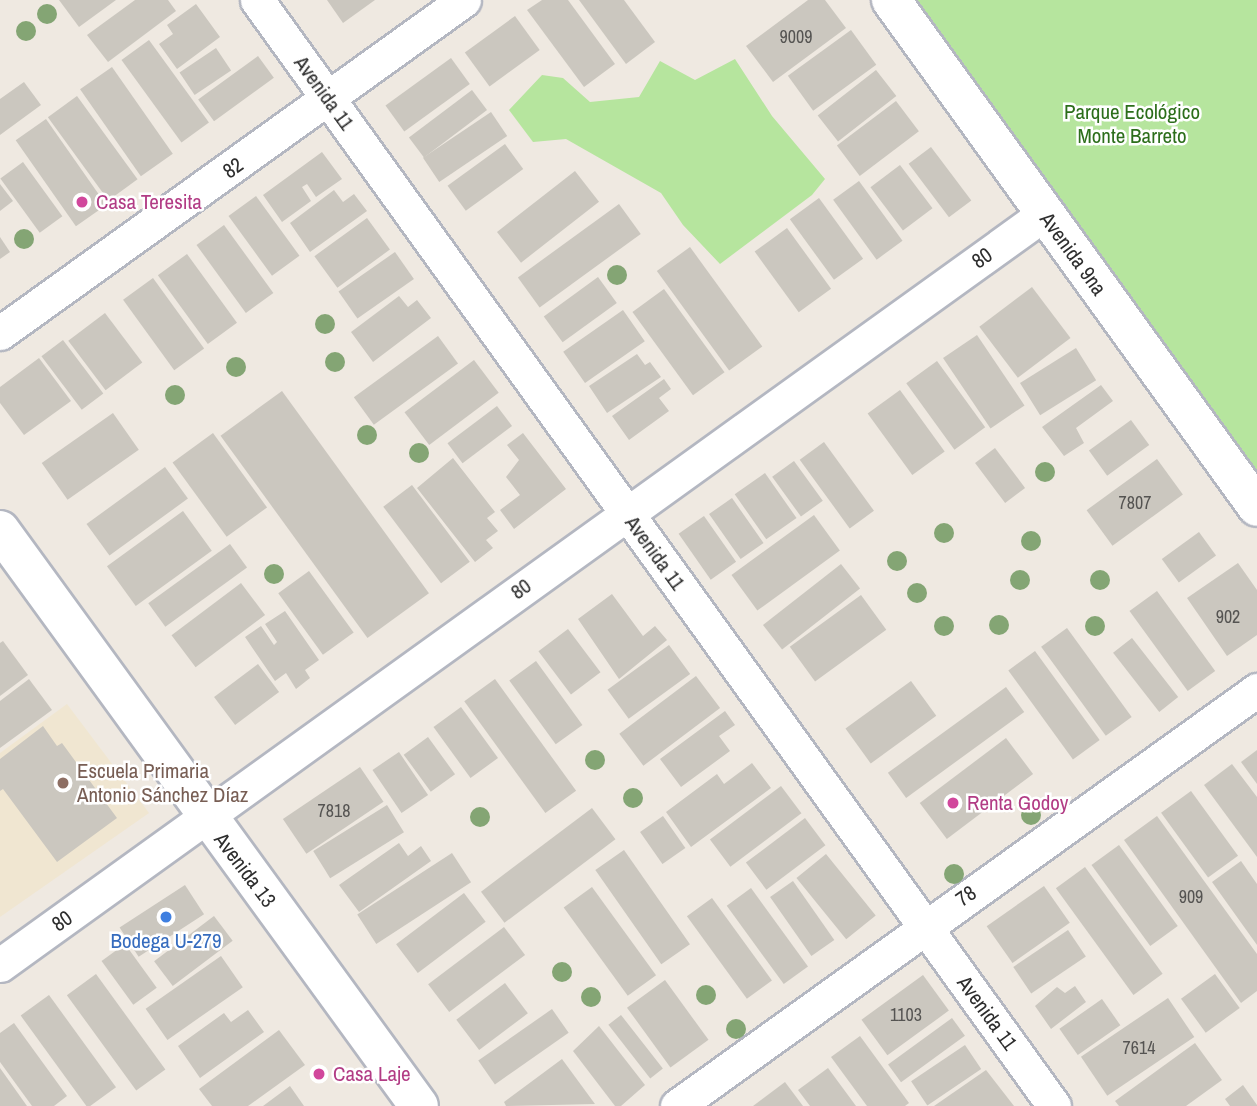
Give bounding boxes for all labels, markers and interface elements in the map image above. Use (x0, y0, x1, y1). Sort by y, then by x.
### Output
house number: 9009 (780, 26, 812, 48)
street label: Avenida 11 (289, 51, 359, 135)
park label: Parque Ecológico Monte Barreto (1064, 99, 1200, 149)
street label: 82 (218, 152, 248, 184)
place label: Casa Teresita (96, 189, 202, 215)
marker: Casa Teresita (74, 194, 90, 210)
street label: Avenida 9na (1034, 208, 1112, 300)
street label: 80 (967, 242, 997, 274)
house number: 7807 (1119, 492, 1151, 514)
street label: Avenida 11 (620, 511, 690, 595)
street label: 80 (506, 573, 536, 605)
house number: 902 (1216, 606, 1240, 628)
place label: Escuela Primaria Antonio Sánchez Díaz (77, 758, 248, 808)
marker: Escuela Primaria Antonio Sánchez Díaz (55, 775, 71, 791)
place label: Renta Godoy (967, 790, 1068, 816)
marker: Renta Godoy (945, 795, 961, 811)
house number: 7818 (318, 800, 350, 822)
street label: Avenida 13 (209, 828, 281, 912)
street label: 78 (951, 880, 981, 912)
house number: 909 (1179, 886, 1203, 908)
street label: 80 (47, 905, 77, 937)
marker: Bodega U-279 (158, 909, 174, 925)
place label: Bodega U-279 (110, 928, 222, 954)
street label: Avenida 11 (952, 971, 1022, 1055)
house number: 1103 (890, 1004, 922, 1026)
house number: 7614 (1123, 1037, 1155, 1059)
place label: Casa Laje (333, 1061, 411, 1087)
marker: Casa Laje (311, 1066, 327, 1082)

